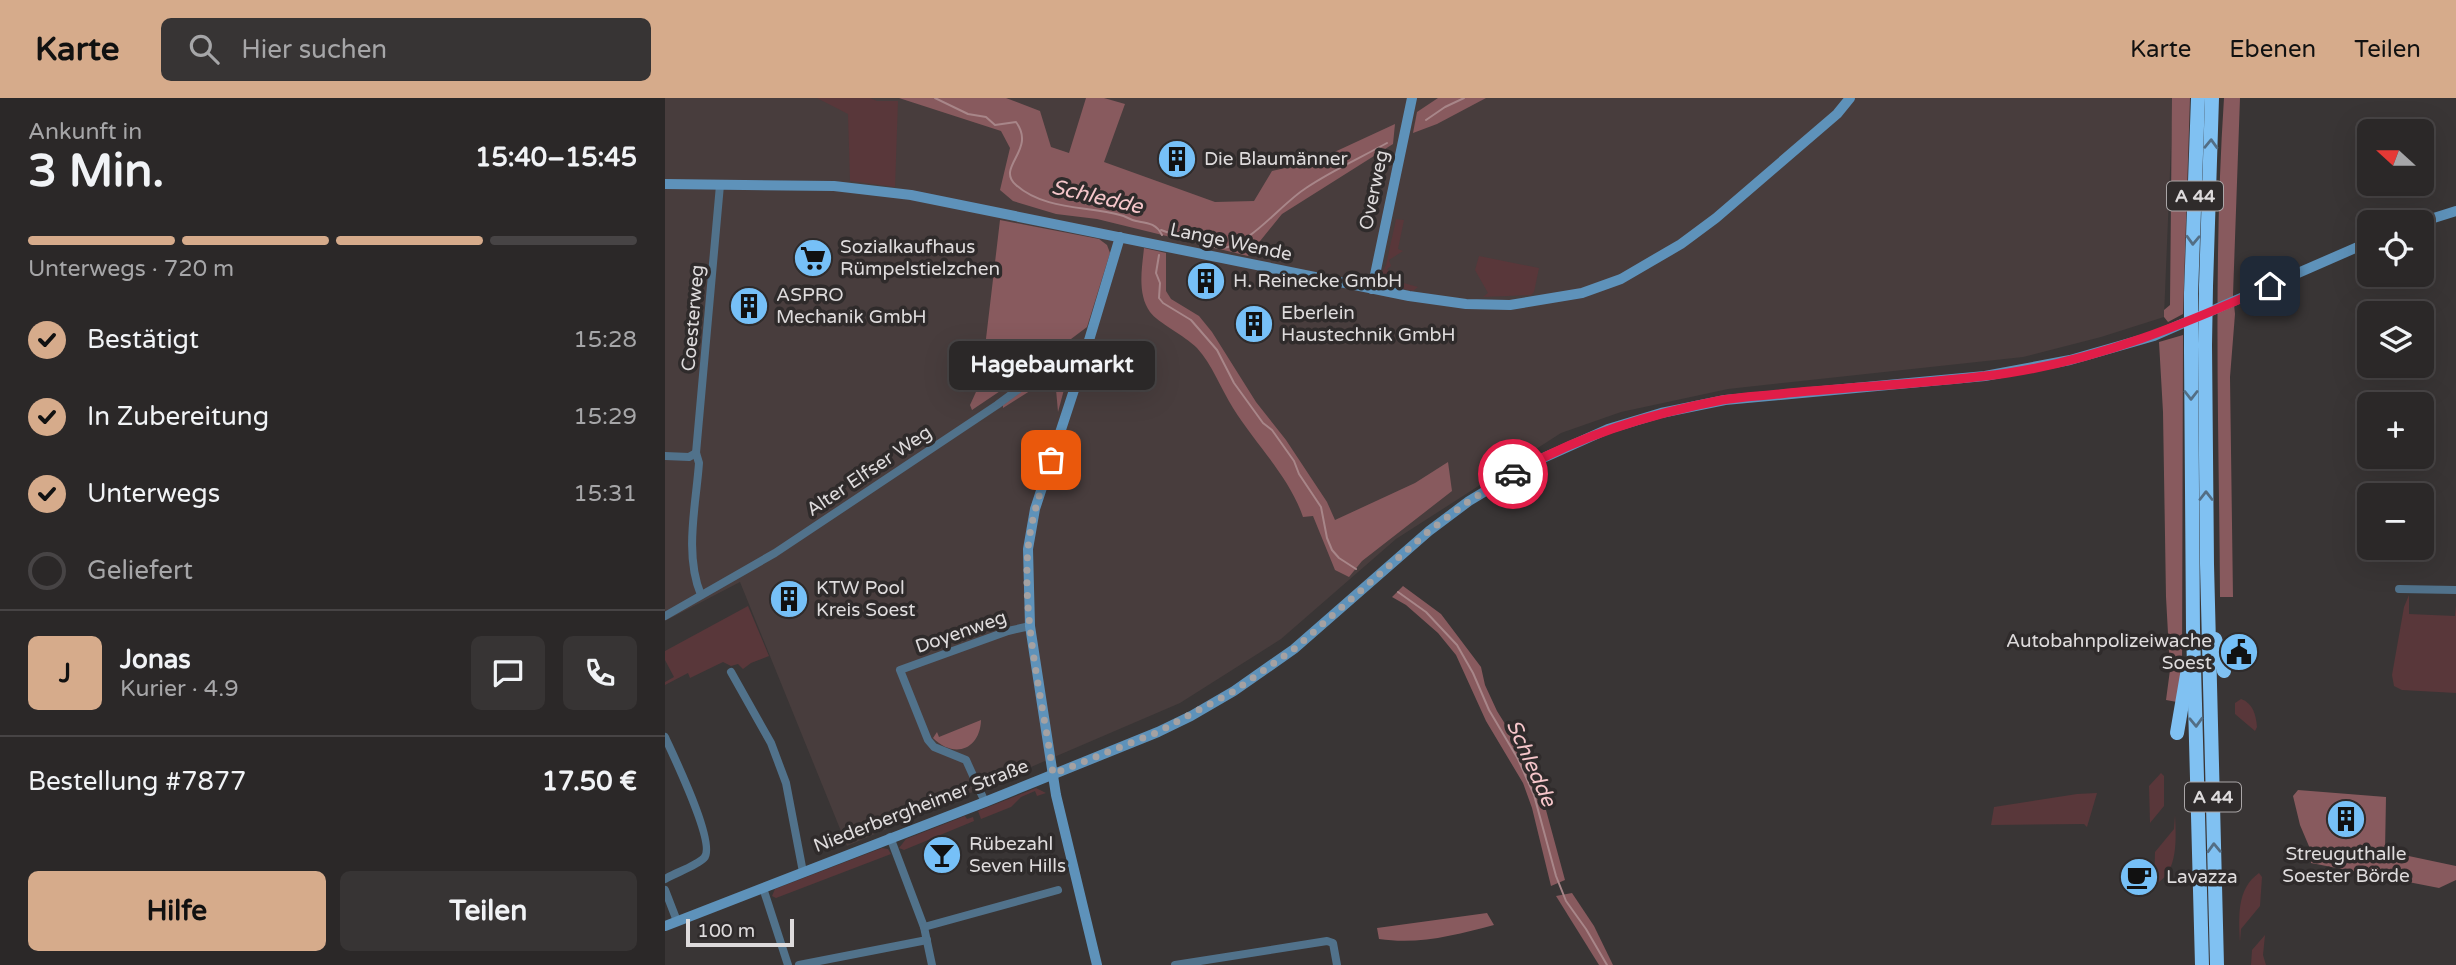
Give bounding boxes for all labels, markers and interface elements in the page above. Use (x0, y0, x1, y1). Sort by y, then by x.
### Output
search box (161, 18, 651, 81)
text: Karte (35, 30, 119, 69)
icon: search (185, 30, 223, 68)
text: Hier suchen (241, 34, 387, 65)
text: Karte (2130, 35, 2191, 64)
text: Ebenen (2229, 35, 2316, 64)
text: Teilen (2354, 35, 2421, 64)
text: Ankunft in (28, 118, 142, 146)
north arrow (2357, 119, 2434, 196)
map controls (2357, 119, 2434, 560)
building icon: Die Blaumänner (1156, 138, 1198, 180)
one-way arrow (2203, 138, 2218, 149)
text: 15:40–15:45 (475, 142, 637, 173)
text: 3 Min. (28, 144, 164, 199)
place label: Die Blaumänner (1204, 148, 1348, 170)
street label: Overweg (1355, 148, 1393, 232)
water label: Schledde (1049, 174, 1146, 220)
road number: A 44 (2167, 182, 2223, 211)
button: locate (2357, 210, 2434, 287)
street label: Lange Wende (1168, 218, 1294, 266)
one-way arrow (2186, 234, 2201, 245)
place label: Sozialkaufhaus Rümpelstielzchen (840, 236, 1000, 280)
supermarket icon: Sozialkaufhaus Rümpelstielzchen (792, 237, 834, 279)
text: Unterwegs · 720 m (28, 255, 234, 283)
pin (2240, 256, 2300, 316)
building icon: H. Reinecke GmbH (1185, 260, 1227, 302)
street label: Coesterweg (677, 264, 709, 372)
icon: home (2251, 267, 2289, 305)
place label: H. Reinecke GmbH (1233, 270, 1402, 292)
place label: ASPRO Mechanik GmbH (776, 284, 927, 328)
building icon: ASPRO Mechanik GmbH (728, 285, 770, 327)
button: layers (2357, 301, 2434, 378)
place label: Eberlein Haustechnik GmbH (1281, 302, 1456, 346)
building icon: Eberlein Haustechnik GmbH (1233, 303, 1275, 345)
icon: check (28, 321, 66, 359)
text: Bestätigt (87, 324, 199, 355)
text: 15:28 (573, 326, 637, 354)
callout: Hagebaumarkt (948, 341, 1154, 390)
text: Hagebaumarkt (970, 351, 1134, 379)
one-way arrow (2183, 391, 2199, 401)
button: + (2357, 392, 2434, 469)
icon: check (28, 398, 66, 436)
text: In Zubereitung (87, 401, 269, 432)
text: 15:29 (573, 403, 637, 431)
street label: Alter Elfser Weg (802, 421, 936, 521)
pin (1021, 430, 1081, 490)
courier (1478, 439, 1548, 509)
icon: bag (1032, 441, 1070, 479)
icon: car (1494, 455, 1532, 493)
icon: check (28, 475, 66, 513)
text: Unterwegs (87, 478, 220, 509)
text: 15:31 (573, 480, 637, 508)
button: − (2357, 483, 2434, 560)
one-way arrow (2198, 490, 2214, 501)
text: Geliefert (87, 555, 193, 586)
place label: KTW Pool Kreis Soest (816, 577, 916, 621)
building icon: KTW Pool Kreis Soest (768, 578, 810, 620)
street label: Doyenweg (912, 606, 1010, 658)
place label: Autobahnpolizeiwache Soest (2006, 630, 2212, 674)
public building icon: Autobahnpolizeiwache Soest (2218, 631, 2260, 673)
button: chat (471, 636, 545, 710)
button: phone (563, 636, 637, 710)
text: Jonas (120, 644, 191, 675)
text: J (59, 658, 71, 689)
text: Kurier · 4.9 (120, 675, 239, 703)
water label: Schledde (1501, 716, 1562, 811)
one-way arrow (2188, 717, 2204, 728)
street label: Niederbergheimer Straße (810, 755, 1032, 857)
text: Bestellung #7877 (28, 766, 246, 797)
text: 17.50 € (542, 766, 637, 797)
road number: A 44 (2185, 782, 2241, 812)
building icon: Streuguthalle Soester Börde (2325, 798, 2367, 840)
place label: Rübezahl Seven Hills (969, 833, 1066, 877)
bar icon: Rübezahl Seven Hills (921, 834, 963, 876)
one-way arrow (2207, 842, 2222, 853)
place label: Streuguthalle Soester Börde (2282, 843, 2410, 887)
cafe icon: Lavazza (2118, 856, 2160, 898)
place label: Lavazza (2166, 866, 2238, 888)
button: Hilfe (28, 871, 326, 951)
button: Teilen (340, 871, 637, 951)
scale bar (686, 916, 795, 948)
text: 100 m (697, 920, 755, 942)

